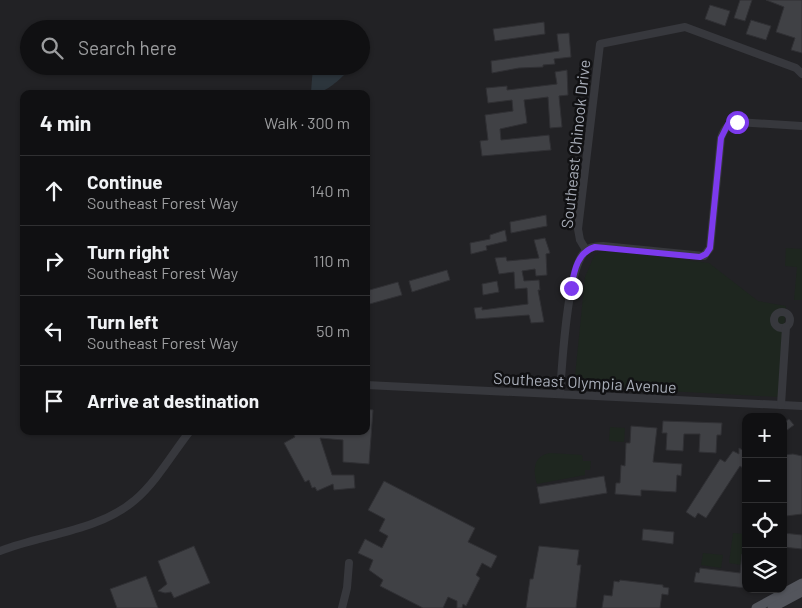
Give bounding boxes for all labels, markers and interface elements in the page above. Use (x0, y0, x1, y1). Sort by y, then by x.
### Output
search box (20, 20, 370, 75)
icon: search (38, 34, 66, 62)
text: Search here (78, 36, 177, 59)
street label: Southeast Chinook Drive (557, 59, 593, 229)
text: 4 min (40, 110, 91, 135)
route start (726, 111, 749, 134)
text: Walk · 300 m (264, 113, 350, 132)
text: Continue (87, 170, 163, 193)
icon: ahead (40, 177, 68, 205)
text: 140 m (310, 181, 350, 200)
text: Southeast Forest Way (87, 193, 238, 212)
text: Turn right (87, 240, 169, 263)
icon: right (40, 247, 68, 275)
text: 110 m (313, 251, 350, 270)
text: Southeast Forest Way (87, 263, 238, 282)
route end (560, 277, 583, 300)
text: Turn left (87, 310, 158, 333)
icon: left (40, 317, 68, 345)
text: 50 m (316, 321, 350, 340)
text: Southeast Forest Way (87, 333, 238, 352)
street label: Southeast Olympia Avenue (493, 368, 677, 396)
icon: arrive (40, 387, 68, 415)
text: Arrive at destination (87, 389, 259, 412)
map controls (742, 413, 787, 593)
button: + (742, 413, 787, 458)
button: − (742, 458, 787, 503)
button: locate (742, 503, 787, 548)
button: layers (742, 548, 787, 593)

